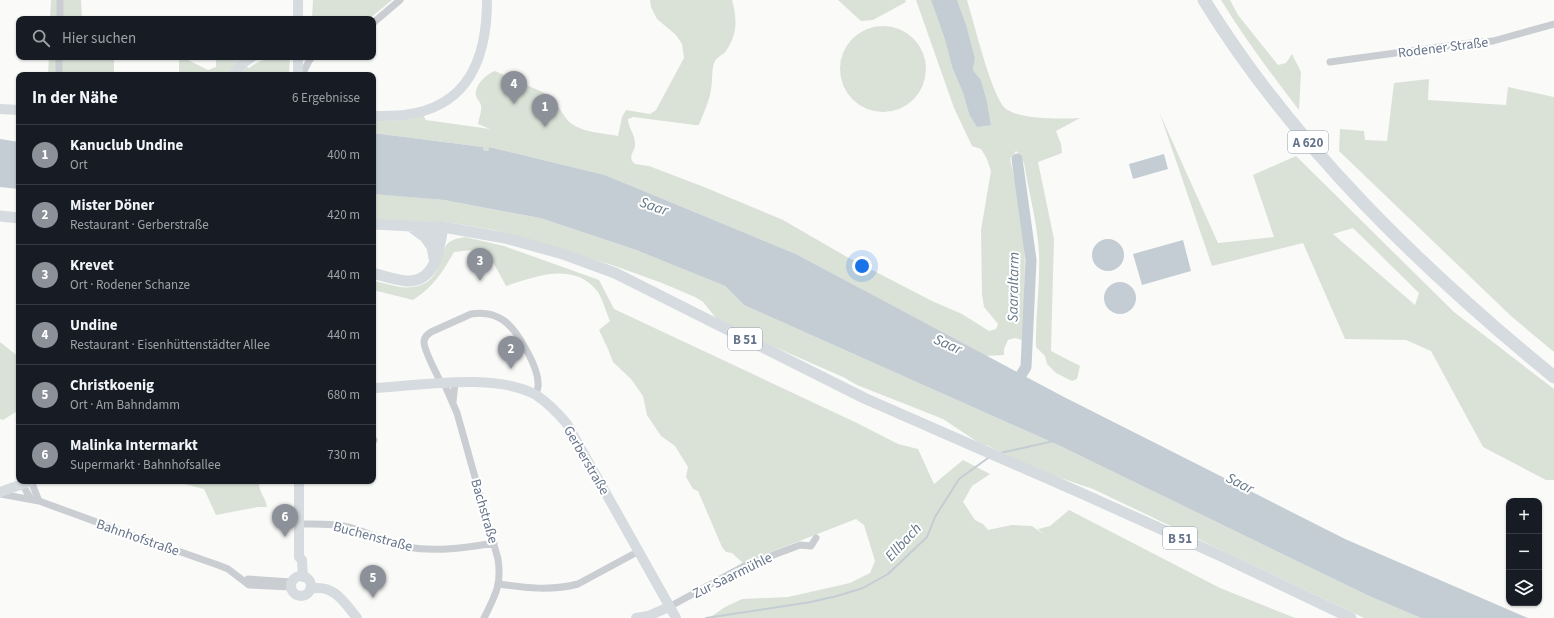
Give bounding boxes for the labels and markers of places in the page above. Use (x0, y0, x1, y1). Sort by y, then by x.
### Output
pin: 4 (501, 71, 527, 104)
pin: 1 (532, 94, 558, 127)
pin: 3 (467, 248, 493, 281)
pin: 2 (498, 336, 524, 369)
pin: 6 (272, 504, 298, 537)
pin: 5 (360, 565, 386, 598)

